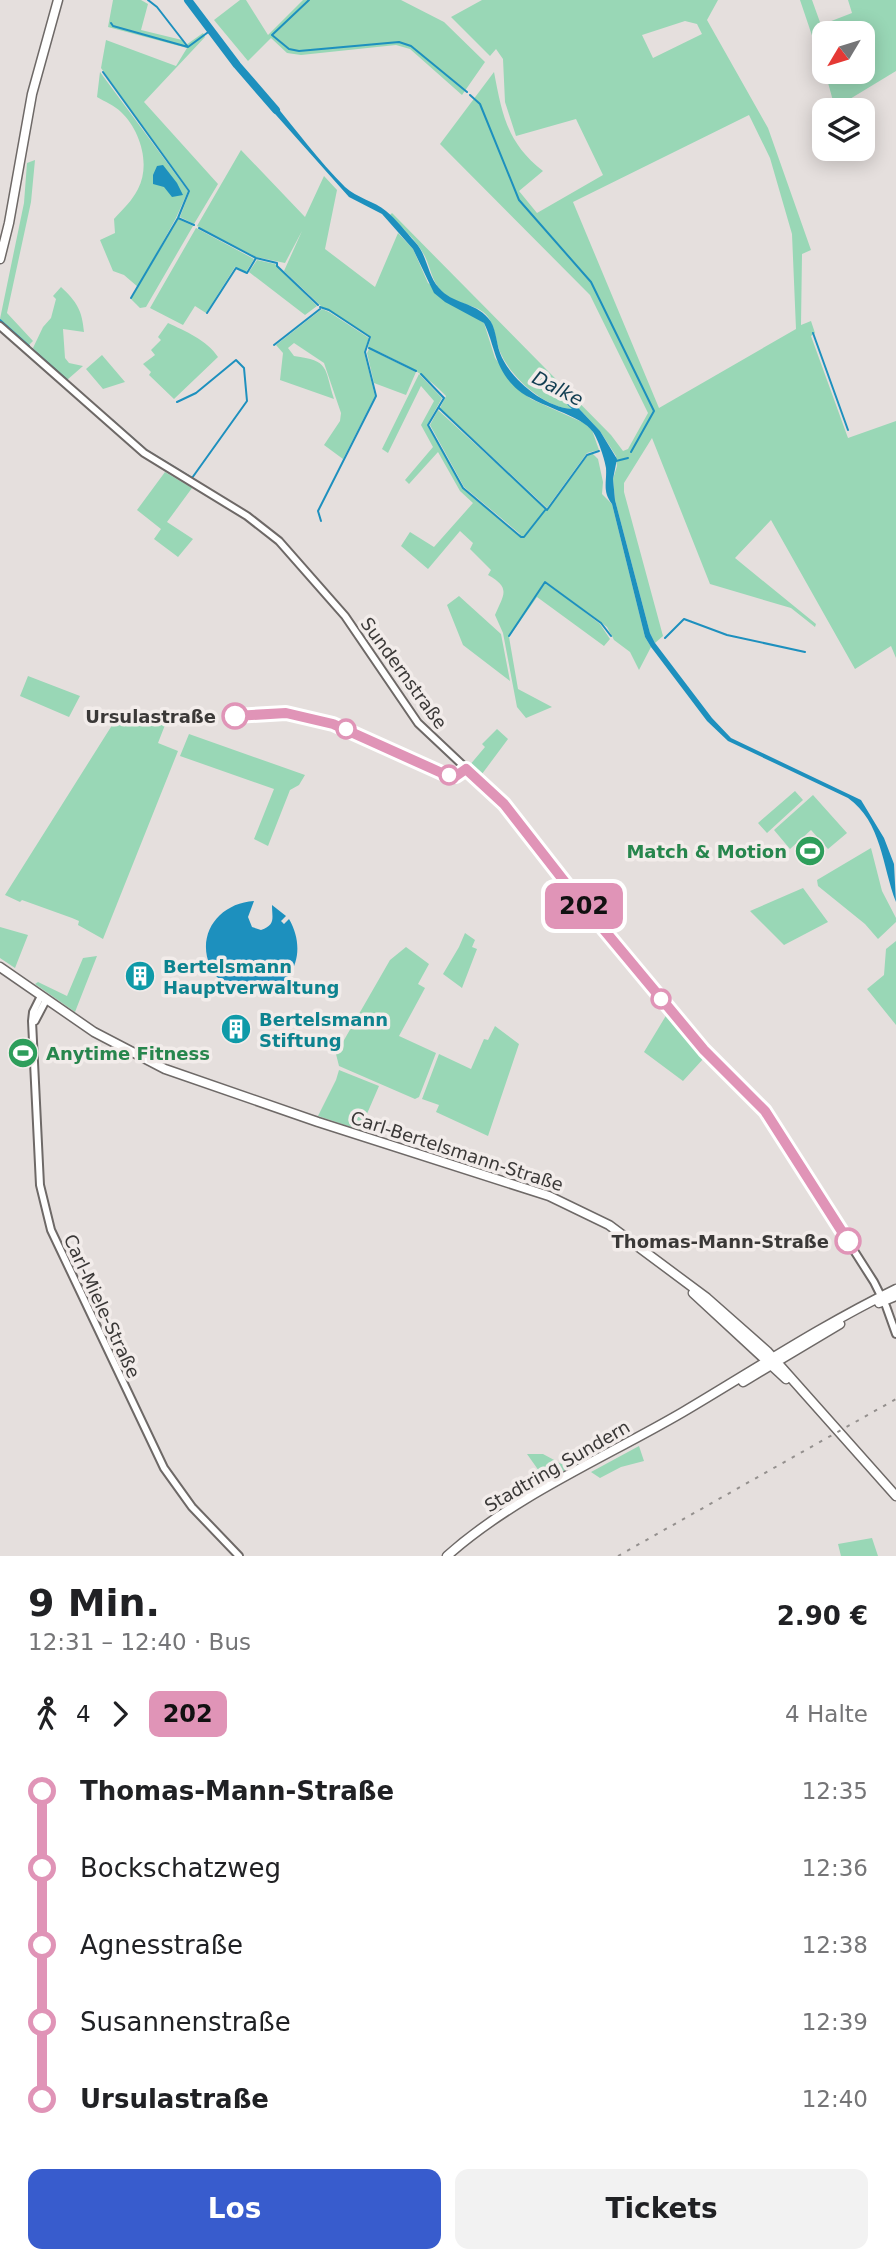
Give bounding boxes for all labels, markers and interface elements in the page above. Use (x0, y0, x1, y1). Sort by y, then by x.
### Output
north arrow (812, 21, 875, 84)
map controls (812, 21, 875, 161)
button: layers (812, 98, 875, 161)
water label: Dalke (529, 366, 587, 410)
street label: Sundernstraße (357, 613, 451, 733)
marker: Ursulastraße (222, 703, 248, 729)
place label: Ursulastraße (85, 706, 216, 727)
unlabelled marker (336, 719, 356, 739)
unlabelled marker (439, 765, 459, 785)
sports icon: Match & Motion (793, 834, 827, 868)
place label: Match & Motion (626, 841, 787, 862)
line badge: 202 (544, 883, 624, 929)
text: 202 (559, 892, 609, 920)
place label: Bertelsmann Hauptverwaltung (163, 956, 339, 998)
building icon: Bertelsmann Hauptverwaltung (123, 959, 157, 993)
unlabelled marker (651, 989, 671, 1009)
place label: Bertelsmann Stiftung (259, 1009, 388, 1051)
building icon: Bertelsmann Stiftung (219, 1012, 253, 1046)
sports icon: Anytime Fitness (6, 1036, 40, 1070)
place label: Anytime Fitness (46, 1043, 210, 1064)
street label: Carl-Bertelsmann-Straße (348, 1107, 566, 1195)
marker: Thomas-Mann-Straße (835, 1228, 861, 1254)
street label: Carl-Miele-Straße (60, 1231, 144, 1381)
place label: Thomas-Mann-Straße (612, 1231, 829, 1252)
street label: Stadtring Sundern (481, 1416, 633, 1516)
text: 9 Min. (28, 1581, 160, 1625)
text: 2.90 € (777, 1601, 868, 1631)
text: 12:31 – 12:40 · Bus (28, 1629, 251, 1655)
icon: walk (28, 1695, 66, 1733)
icon: forward (101, 1695, 139, 1733)
text: 202 (163, 1700, 213, 1728)
text: 4 (76, 1701, 91, 1727)
text: 4 Halte (785, 1701, 868, 1727)
text: Thomas-Mann-Straße (80, 1776, 394, 1806)
text: 12:35 (802, 1778, 868, 1804)
text: Bockschatzweg (80, 1853, 281, 1883)
text: 12:36 (802, 1855, 868, 1881)
text: Agnesstraße (80, 1930, 243, 1960)
text: 12:38 (802, 1932, 868, 1958)
text: Susannenstraße (80, 2007, 291, 2037)
text: 12:39 (802, 2009, 868, 2035)
text: Ursulastraße (80, 2084, 269, 2114)
text: 12:40 (802, 2086, 868, 2112)
button: Los (28, 2169, 441, 2249)
button: Tickets (455, 2169, 868, 2249)

